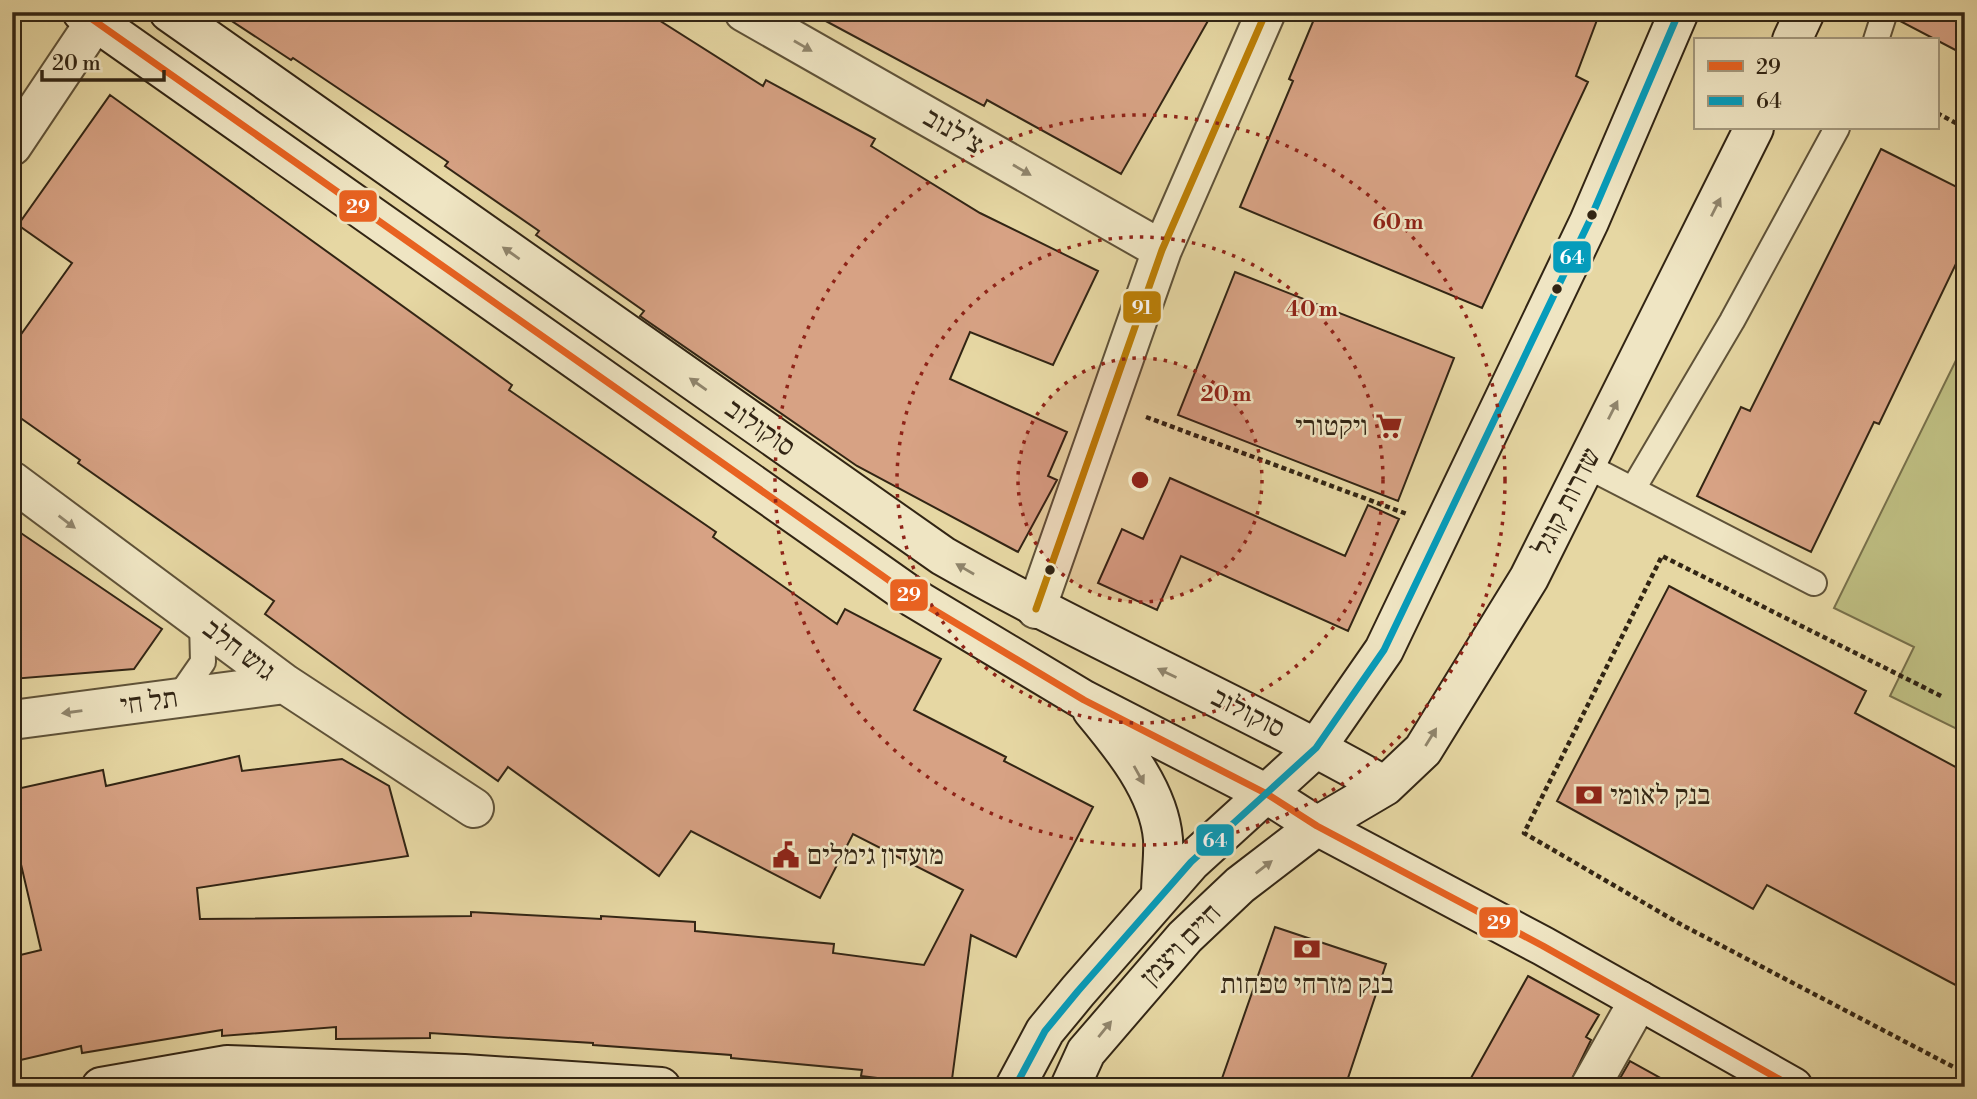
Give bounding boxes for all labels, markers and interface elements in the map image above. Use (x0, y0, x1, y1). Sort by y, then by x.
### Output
scale bar (42, 38, 164, 82)
legend (1694, 38, 1938, 130)
one-way arrow (794, 40, 813, 52)
text: 20 m (52, 51, 101, 77)
text: 29 (1756, 55, 1781, 81)
text: 64 (1756, 89, 1782, 115)
street label: צ'לנוב (917, 100, 989, 162)
one-way arrow (1013, 164, 1032, 176)
line badge: 29 (338, 189, 378, 223)
text: 29 (346, 195, 370, 219)
one-way arrow (1711, 197, 1722, 217)
unlabelled marker (1585, 208, 1599, 222)
text: 60 m (1373, 210, 1423, 236)
line badge: 64 (1552, 240, 1592, 274)
one-way arrow (502, 246, 520, 260)
text: 64 (1559, 246, 1585, 270)
unlabelled marker (1550, 282, 1564, 296)
line badge: 91 (1122, 290, 1162, 324)
text: 91 (1132, 296, 1152, 320)
text: 40 m (1286, 297, 1338, 323)
one-way arrow (688, 378, 707, 391)
text: 20 m (1201, 382, 1251, 408)
street label: סוקולוב (718, 391, 802, 465)
one-way arrow (1608, 400, 1619, 420)
place label: ויקטורי (1295, 409, 1368, 444)
supermarket icon: ויקטורי (1374, 411, 1404, 441)
street label: שדרות קוגל (1525, 442, 1609, 562)
centre of rings (1128, 468, 1152, 492)
one-way arrow (58, 515, 76, 529)
one-way arrow (956, 563, 975, 575)
unlabelled marker (1043, 563, 1057, 577)
line badge: 29 (889, 578, 929, 612)
text: 29 (897, 583, 921, 607)
street label: גוש חלב (196, 611, 282, 689)
one-way arrow (1157, 668, 1177, 679)
street label: סוקולוב (1205, 680, 1291, 746)
street label: תל חי (118, 681, 180, 723)
one-way arrow (61, 706, 83, 717)
one-way arrow (1425, 727, 1438, 746)
one-way arrow (1133, 766, 1145, 785)
place label: בנק לאומי (1610, 778, 1711, 813)
bank icon: בנק לאומי (1574, 780, 1604, 810)
line badge: 64 (1195, 823, 1235, 857)
text: 64 (1202, 829, 1228, 853)
place label: מועדון גימלים (807, 838, 944, 873)
public building icon: מועדון גימלים (771, 840, 801, 870)
one-way arrow (1254, 859, 1272, 874)
street label: חיים ויצמן (1133, 896, 1229, 994)
line badge: 29 (1478, 906, 1519, 939)
text: 29 (1487, 911, 1511, 935)
bank icon: בנק מזרחי טפחות (1292, 934, 1322, 964)
place label: בנק מזרחי טפחות (1220, 967, 1394, 1002)
one-way arrow (1097, 1020, 1112, 1038)

